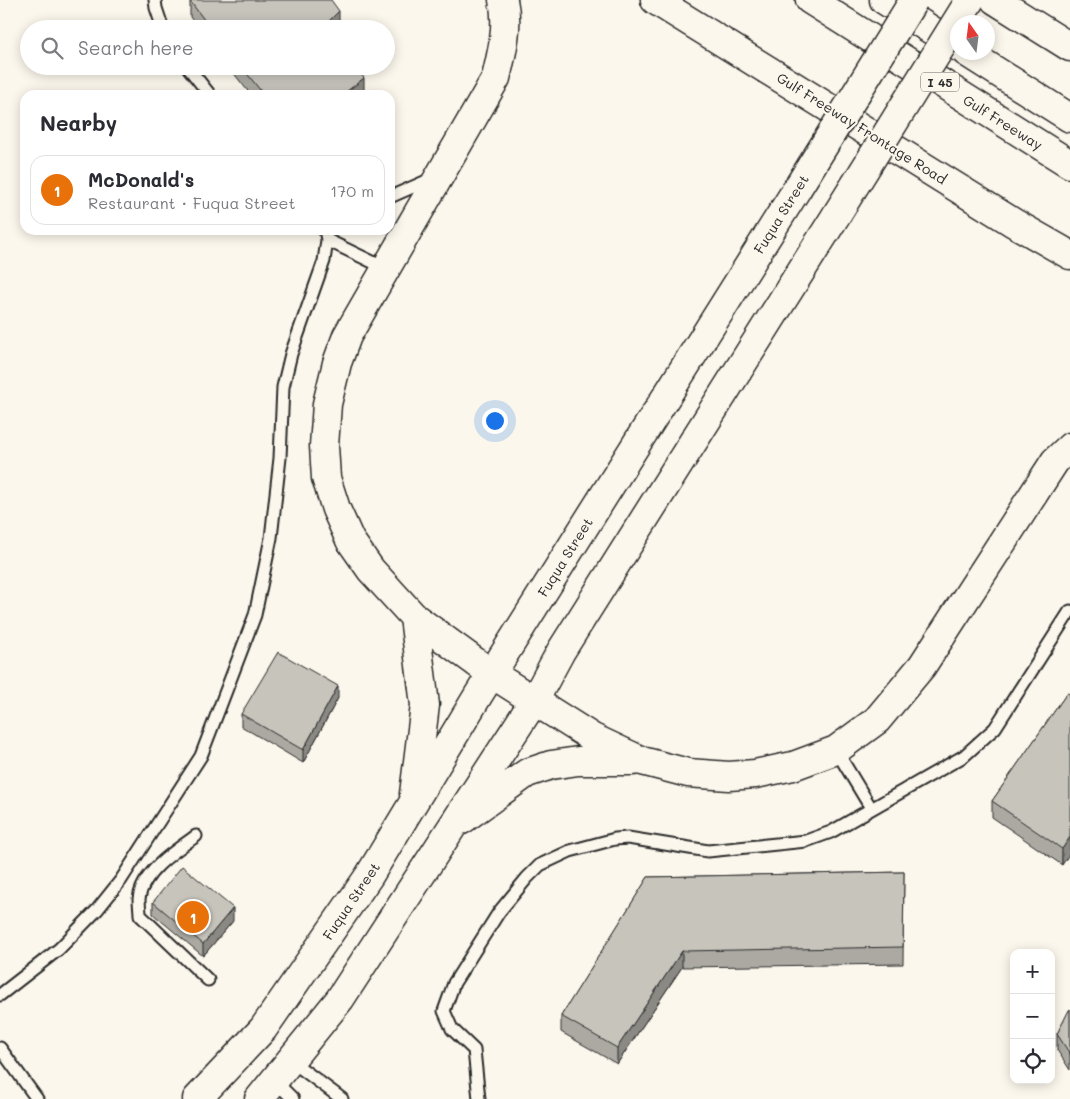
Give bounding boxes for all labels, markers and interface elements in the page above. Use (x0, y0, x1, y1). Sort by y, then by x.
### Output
north arrow (950, 15, 995, 60)
search box (20, 20, 395, 75)
icon: search (38, 34, 66, 62)
text: Search here (78, 35, 194, 60)
street label: Gulf Freeway Frontage Road (773, 68, 951, 188)
road number: I 45 (921, 72, 959, 91)
street label: Gulf Freeway (960, 90, 1046, 154)
text: Nearby (40, 109, 117, 136)
text: McDonald's (88, 167, 194, 192)
street label: Fuqua Street (749, 171, 813, 257)
text: 1 (53, 180, 61, 201)
text: 170 m (330, 180, 374, 201)
text: Restaurant · Fuqua Street (88, 192, 296, 213)
your location (482, 408, 508, 434)
street label: Fuqua Street (533, 514, 597, 600)
street label: Fuqua Street (318, 858, 384, 944)
pin: 1 (177, 898, 209, 936)
map controls (1010, 949, 1055, 1084)
button: + (1010, 949, 1055, 994)
button: − (1010, 994, 1055, 1039)
button: locate (1010, 1039, 1055, 1084)

